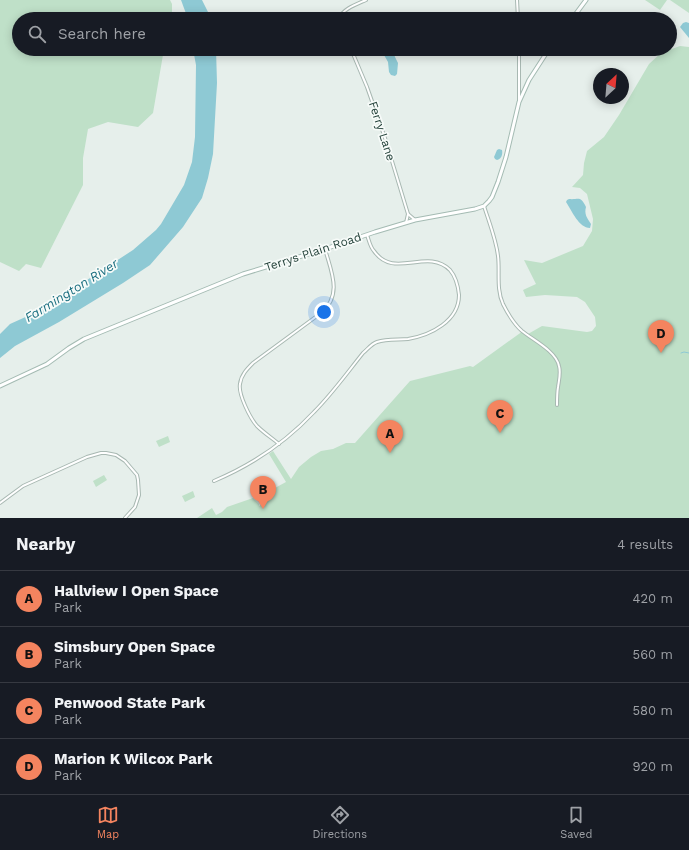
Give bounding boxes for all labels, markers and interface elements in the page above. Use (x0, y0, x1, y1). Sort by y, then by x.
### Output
search box (12, 12, 677, 56)
icon: search (26, 23, 48, 45)
text: Search here (58, 25, 146, 43)
north arrow (593, 68, 629, 104)
street label: Ferry Lane (366, 100, 398, 163)
street label: Terrys Plain Road (263, 230, 363, 274)
water label: Farmington River (22, 255, 121, 325)
your location (314, 302, 334, 322)
pin: D (648, 320, 674, 353)
pin: C (487, 400, 513, 433)
pin: A (377, 420, 403, 453)
pin: B (250, 476, 276, 509)
text: Nearby (16, 534, 75, 554)
text: 4 results (617, 537, 673, 552)
text: Hallview I Open Space (54, 582, 219, 600)
text: A (25, 591, 33, 606)
text: 420 m (633, 591, 673, 606)
text: Park (54, 600, 82, 615)
text: Simsbury Open Space (54, 638, 215, 656)
text: B (25, 647, 33, 662)
text: 560 m (633, 647, 673, 662)
text: Park (54, 656, 82, 671)
text: Penwood State Park (54, 694, 205, 712)
text: C (25, 703, 33, 718)
text: 580 m (633, 703, 673, 718)
text: Park (54, 712, 82, 727)
text: Marion K Wilcox Park (54, 750, 213, 768)
text: D (24, 759, 34, 774)
text: 920 m (632, 759, 673, 774)
text: Park (54, 768, 82, 783)
tab: Map (97, 804, 119, 841)
tab: Directions (313, 804, 367, 841)
tab: Saved (560, 804, 592, 841)

